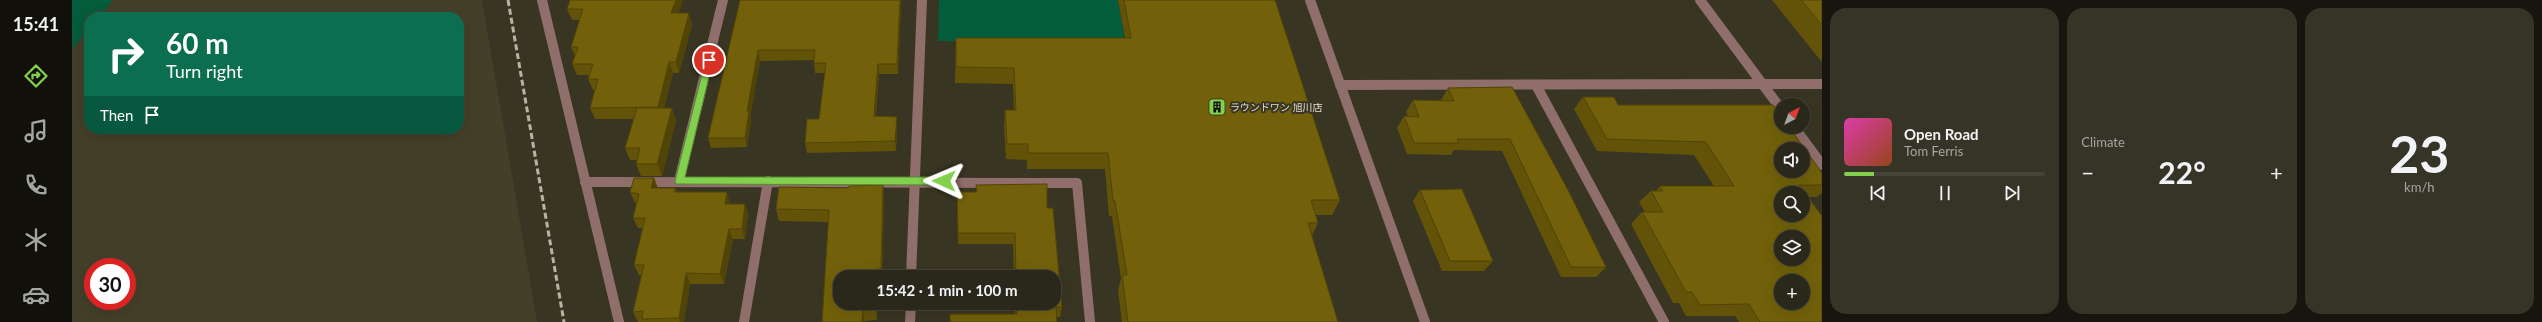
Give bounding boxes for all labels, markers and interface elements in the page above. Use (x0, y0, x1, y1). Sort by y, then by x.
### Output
text: 15:41 (13, 13, 59, 35)
text: 60 m (166, 26, 229, 60)
icon: right (100, 28, 152, 80)
pin (692, 43, 726, 77)
icon: arrive (698, 49, 720, 71)
text: Turn right (166, 60, 243, 82)
icon: directions (22, 62, 50, 90)
building icon: ラウンドワン 旭川店 (1207, 97, 1227, 117)
north arrow (1774, 98, 1810, 134)
map controls (1774, 98, 1810, 310)
place label: ラウンドワン 旭川店 (1230, 101, 1323, 113)
icon: arrive (141, 104, 163, 126)
text: Then (100, 106, 133, 124)
icon: music (22, 117, 50, 145)
text: 23 (2389, 122, 2449, 184)
text: Open Road (1904, 125, 1979, 143)
text: Climate (2081, 134, 2125, 150)
button: sound (1774, 142, 1810, 178)
text: Tom Ferris (1904, 143, 1963, 159)
text: 22° (2158, 154, 2206, 190)
text: − (2081, 159, 2094, 186)
text: + (2270, 159, 2283, 186)
position arrow (923, 160, 965, 202)
icon: phone (22, 171, 50, 199)
text: km/h (2404, 179, 2435, 195)
icon: previous (1867, 182, 1889, 204)
icon: pause (1934, 182, 1956, 204)
icon: next (2001, 182, 2023, 204)
button: search (1774, 186, 1810, 222)
icon: climate (22, 226, 50, 254)
button: layers (1774, 230, 1810, 266)
speed limit sign: 30 (84, 258, 136, 310)
button: + (1774, 274, 1810, 310)
icon: car (22, 281, 50, 309)
text: 15:42 · 1 min · 100 m (877, 281, 1017, 299)

